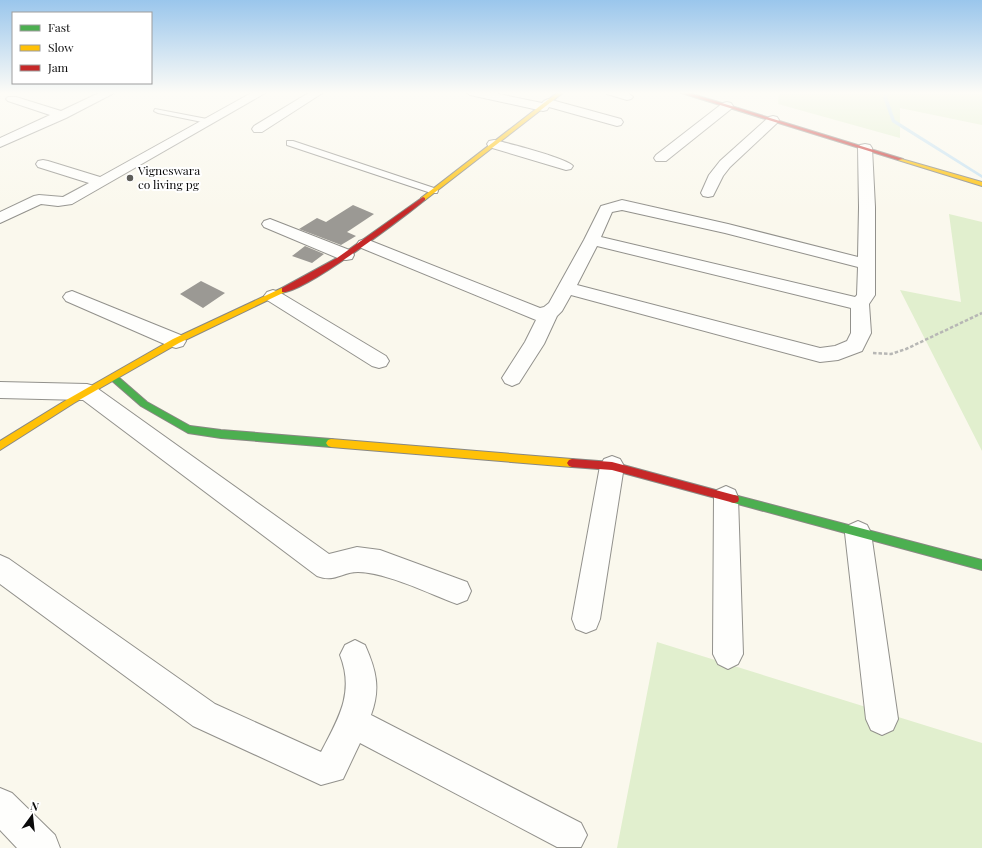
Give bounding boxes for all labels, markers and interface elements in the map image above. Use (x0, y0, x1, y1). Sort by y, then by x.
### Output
legend (12, 12, 152, 84)
text: Fast (48, 19, 71, 35)
text: Slow (48, 39, 74, 55)
text: Jam (47, 59, 69, 75)
place label: Vigneswara co living pg (137, 162, 200, 192)
marker: Vigneswara co living pg (125, 173, 135, 183)
north arrow (12, 796, 52, 836)
text: N (29, 798, 41, 814)

